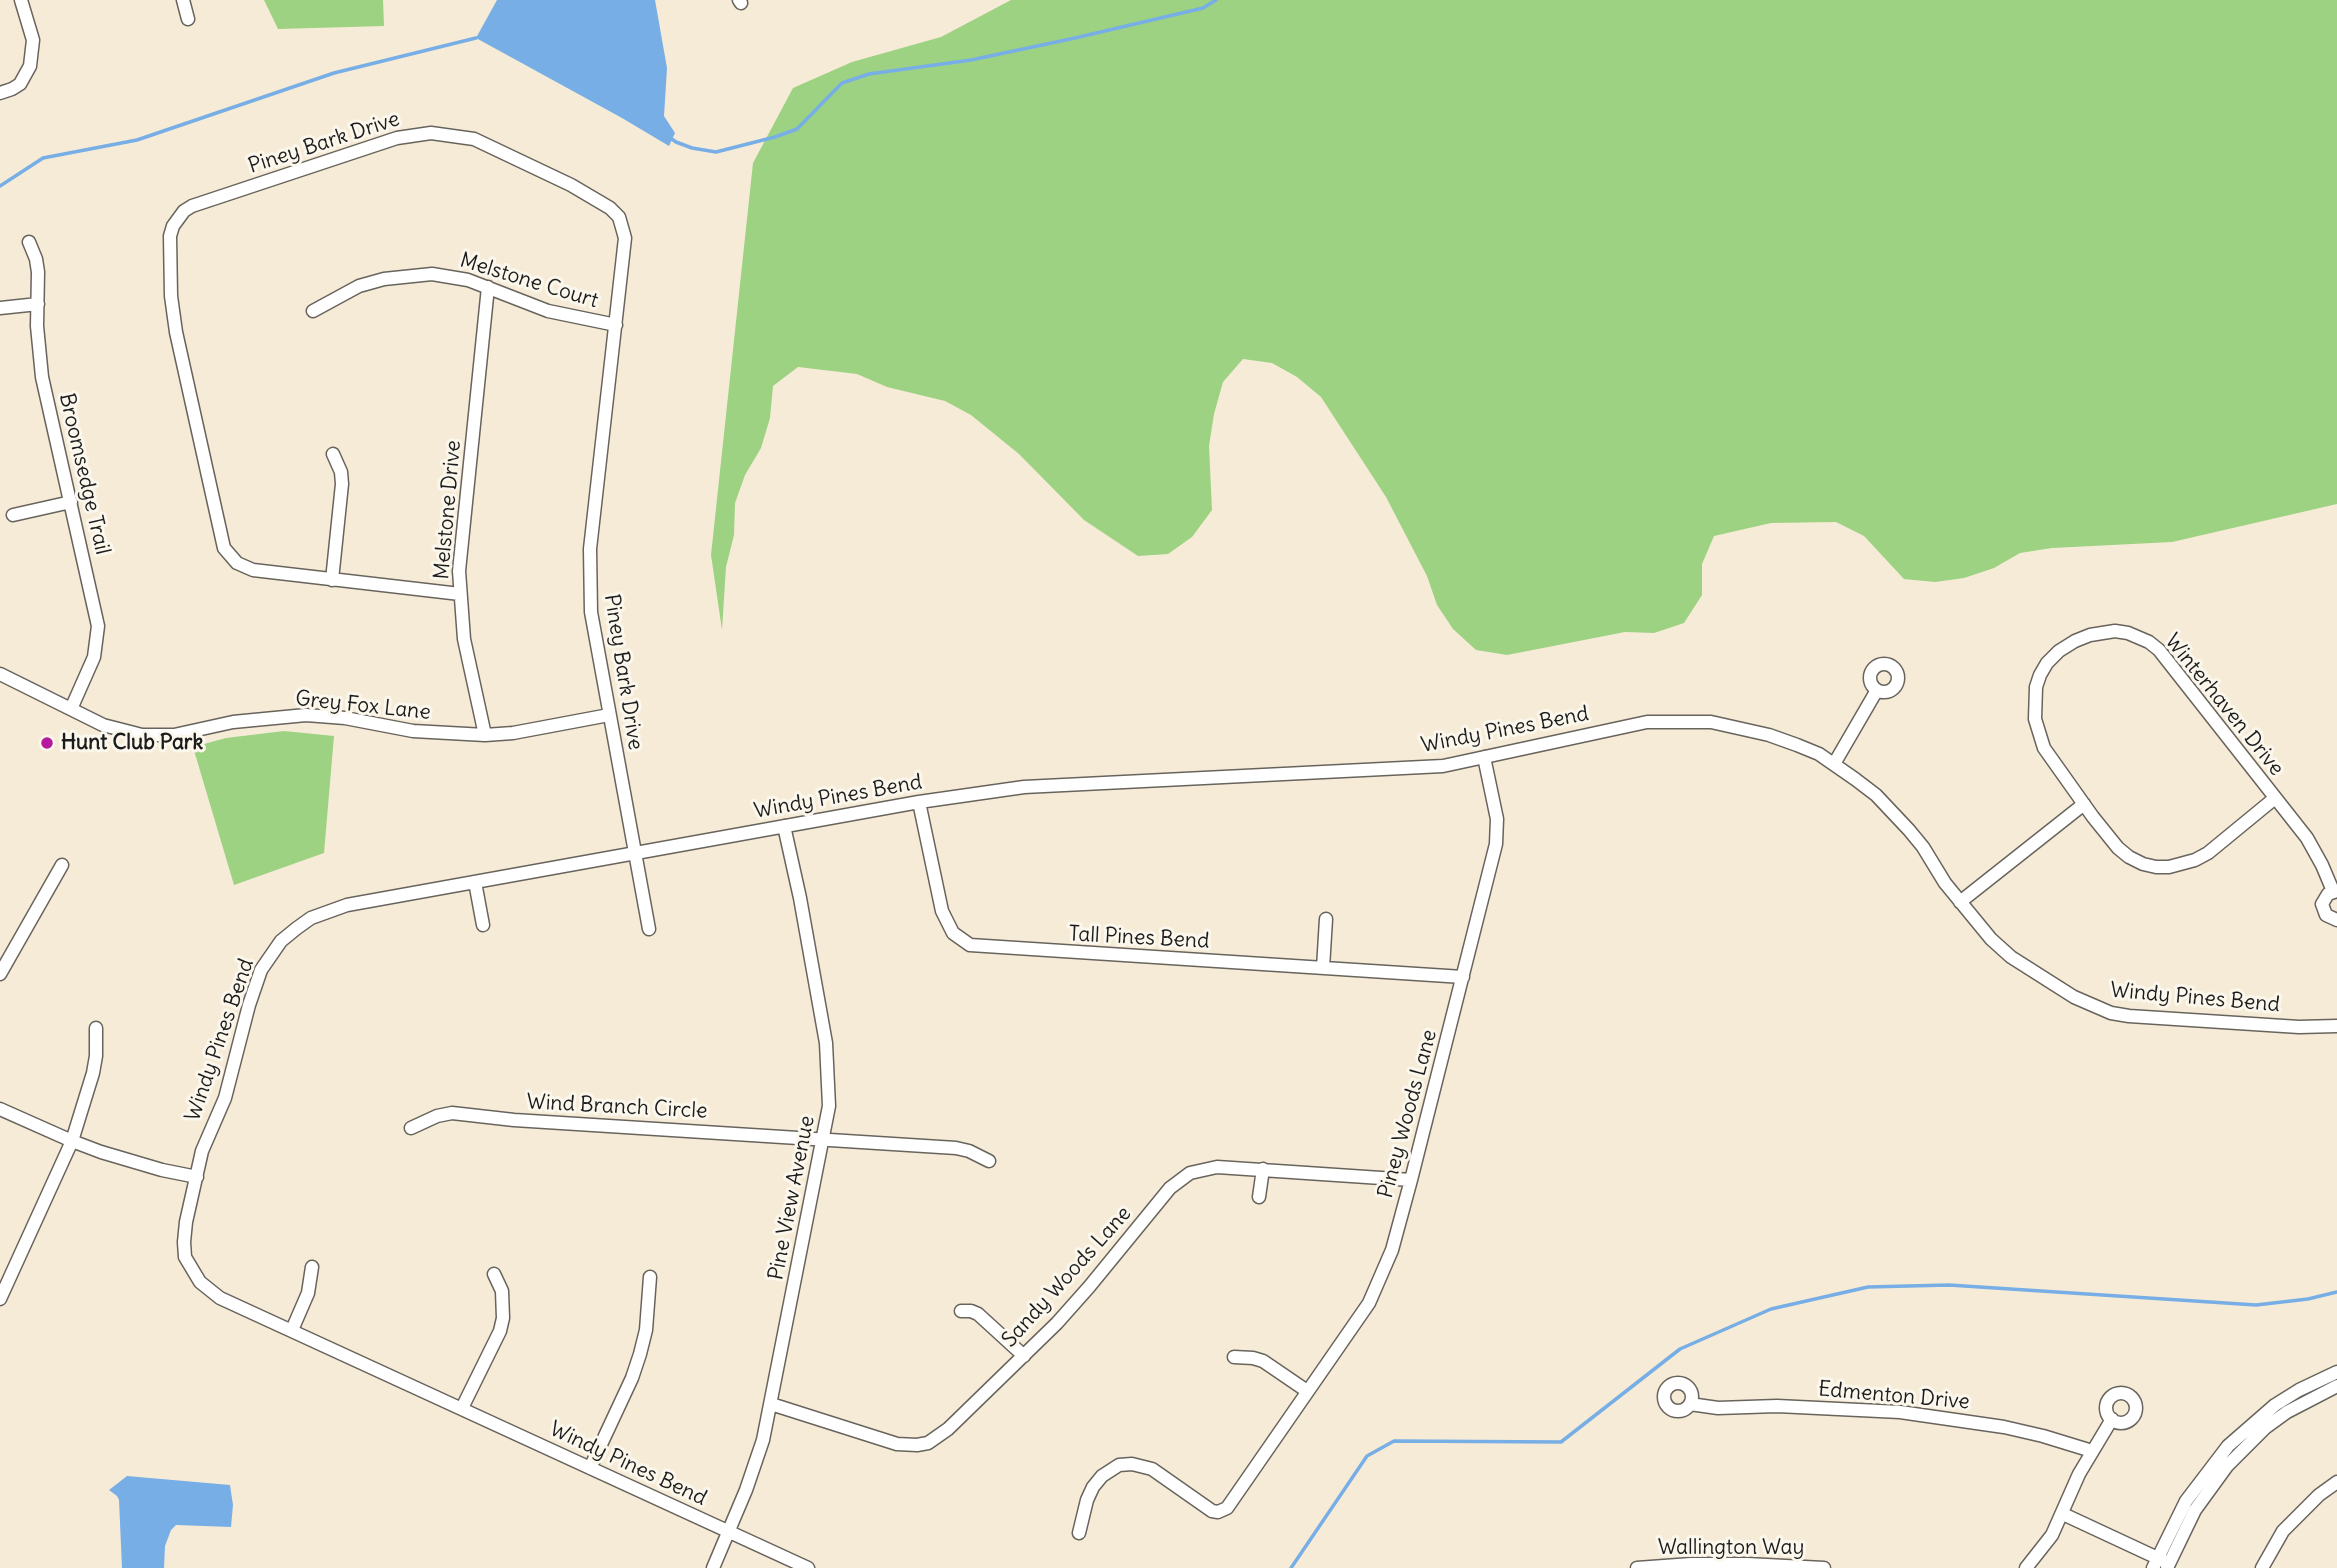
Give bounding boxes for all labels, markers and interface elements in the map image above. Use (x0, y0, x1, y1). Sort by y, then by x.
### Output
street label: Piney Bark Drive (245, 107, 403, 179)
street label: Melstone Court (457, 248, 601, 314)
street label: Broomsedge Trail (53, 391, 115, 557)
street label: Melstone Drive (429, 439, 467, 581)
street label: Piney Bark Drive (598, 592, 648, 752)
street label: Winterhaven Drive (2159, 629, 2289, 781)
street label: Grey Fox Lane (294, 686, 432, 726)
street label: Windy Pines Bend (1419, 701, 1591, 759)
place label: Hunt Club Park (61, 730, 203, 756)
marker: Hunt Club Park (39, 735, 55, 751)
street label: Windy Pines Bend (752, 770, 924, 824)
street label: Tall Pines Bend (1068, 922, 1210, 954)
street label: Windy Pines Bend (180, 955, 260, 1125)
street label: Windy Pines Bend (2109, 978, 2281, 1018)
street label: Piney Woods Lane (1373, 1027, 1443, 1201)
street label: Wind Branch Circle (526, 1090, 708, 1124)
street label: Pine View Avenue (764, 1114, 820, 1282)
street label: Sandy Woods Lane (997, 1201, 1137, 1353)
street label: Edmenton Drive (1817, 1377, 1971, 1415)
street label: Windy Pines Bend (546, 1417, 710, 1511)
street label: Wallington Way (1658, 1535, 1804, 1561)

